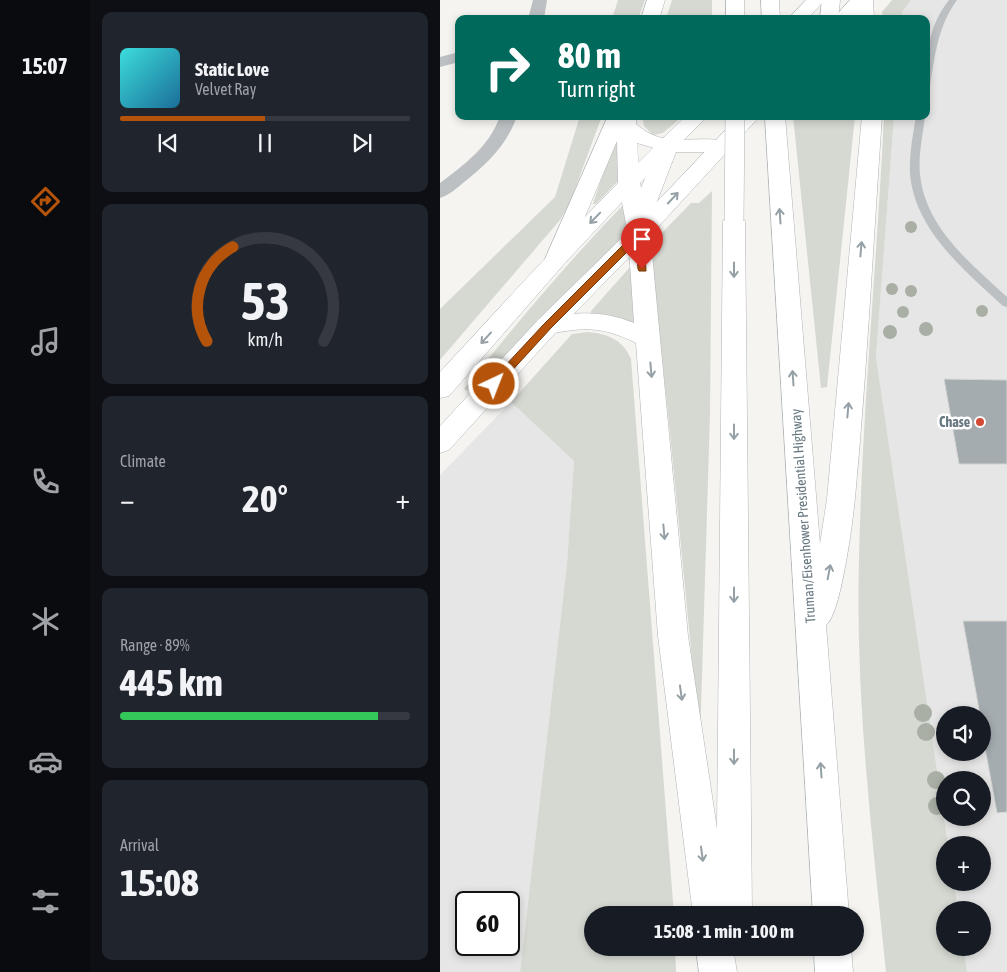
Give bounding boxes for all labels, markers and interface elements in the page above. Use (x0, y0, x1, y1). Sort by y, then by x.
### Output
icon: right (475, 35, 540, 100)
text: 80 m (558, 35, 621, 75)
text: 15:07 (22, 53, 68, 79)
text: Static Love (195, 58, 269, 80)
text: Turn right (558, 76, 635, 102)
text: Velvet Ray (195, 80, 256, 98)
icon: previous (154, 129, 182, 157)
icon: pause (251, 129, 279, 157)
icon: next (348, 129, 376, 157)
icon: directions (28, 184, 63, 219)
one-way arrow (667, 192, 679, 205)
one-way arrow (776, 208, 785, 224)
one-way arrow (589, 211, 601, 224)
pin (621, 218, 663, 269)
icon: arrive (628, 225, 656, 253)
one-way arrow (856, 241, 866, 257)
one-way arrow (729, 262, 739, 278)
text: 53 (241, 271, 289, 331)
icon: music (28, 324, 63, 359)
text: km/h (247, 329, 283, 350)
one-way arrow (480, 331, 492, 344)
position arrow (467, 357, 519, 409)
one-way arrow (646, 361, 655, 377)
one-way arrow (788, 370, 797, 386)
one-way arrow (843, 403, 853, 419)
street label: Truman/Eisenhower Presidential Highway (788, 408, 818, 624)
place label: Chase (939, 414, 970, 430)
marker: Chase (974, 416, 986, 428)
one-way arrow (729, 424, 739, 440)
text: Climate (120, 452, 166, 470)
icon: phone (28, 464, 63, 499)
text: 20° (242, 477, 288, 520)
text: − (120, 483, 135, 515)
text: + (395, 483, 410, 515)
one-way arrow (659, 523, 669, 539)
one-way arrow (825, 564, 834, 580)
one-way arrow (729, 586, 739, 603)
icon: climate (28, 604, 63, 639)
text: Range · 89% (120, 636, 190, 654)
text: 445 km (120, 661, 223, 704)
one-way arrow (676, 685, 686, 701)
map controls (936, 706, 991, 956)
button: sound (936, 706, 991, 761)
icon: car (28, 744, 63, 779)
one-way arrow (729, 749, 739, 765)
one-way arrow (817, 762, 826, 778)
button: search (936, 771, 991, 826)
text: Arrival (120, 836, 159, 854)
button: + (936, 836, 991, 891)
one-way arrow (697, 846, 707, 862)
text: 15:08 (120, 861, 199, 904)
icon: filters (28, 884, 63, 919)
speed limit sign: 60 (455, 891, 520, 956)
button: − (936, 901, 991, 956)
text: 15:08 · 1 min · 100 m (654, 920, 794, 942)

